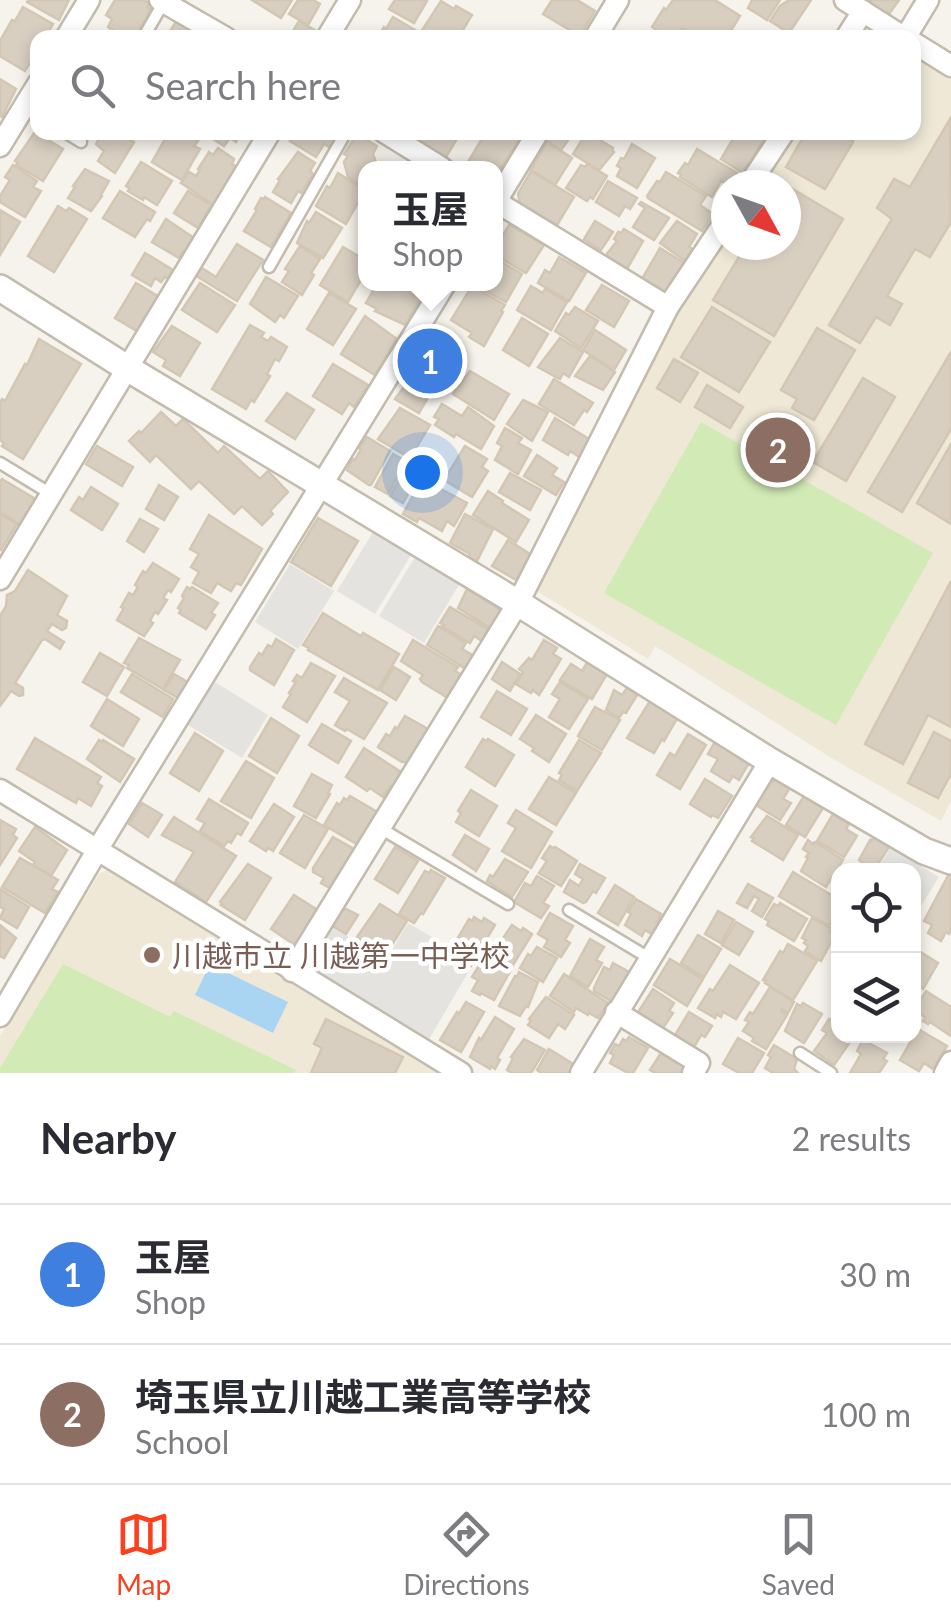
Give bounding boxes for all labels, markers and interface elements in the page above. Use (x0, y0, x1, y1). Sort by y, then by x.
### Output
search box (30, 30, 921, 140)
icon: search (65, 58, 120, 113)
text: Search here (145, 62, 341, 108)
popup (358, 161, 503, 291)
north arrow (711, 170, 801, 260)
text: 玉屋 (392, 185, 469, 231)
text: Shop (392, 234, 464, 273)
pin: 1 (398, 324, 462, 398)
pin: 2 (746, 412, 810, 488)
your location (397, 447, 448, 498)
map controls (831, 863, 921, 1043)
button: locate (831, 863, 921, 953)
place label: 川越市立 川越第一中学校 (172, 937, 510, 973)
marker: 川越市立 川越第一中学校 (141, 944, 163, 966)
button: layers (831, 953, 921, 1043)
text: Nearby (40, 1113, 177, 1163)
text: 2 results (792, 1119, 911, 1158)
text: 玉屋 (135, 1233, 211, 1279)
text: 1 (63, 1255, 82, 1294)
text: 30 m (839, 1255, 911, 1294)
text: Shop (135, 1282, 206, 1321)
text: 埼玉県立川越工業高等学校 (135, 1373, 591, 1419)
text: 2 (63, 1395, 82, 1434)
text: 100 m (821, 1395, 911, 1434)
text: School (135, 1422, 229, 1461)
tab: Map (116, 1507, 171, 1601)
tab: Directions (403, 1507, 530, 1601)
tab: Saved (762, 1507, 835, 1601)

